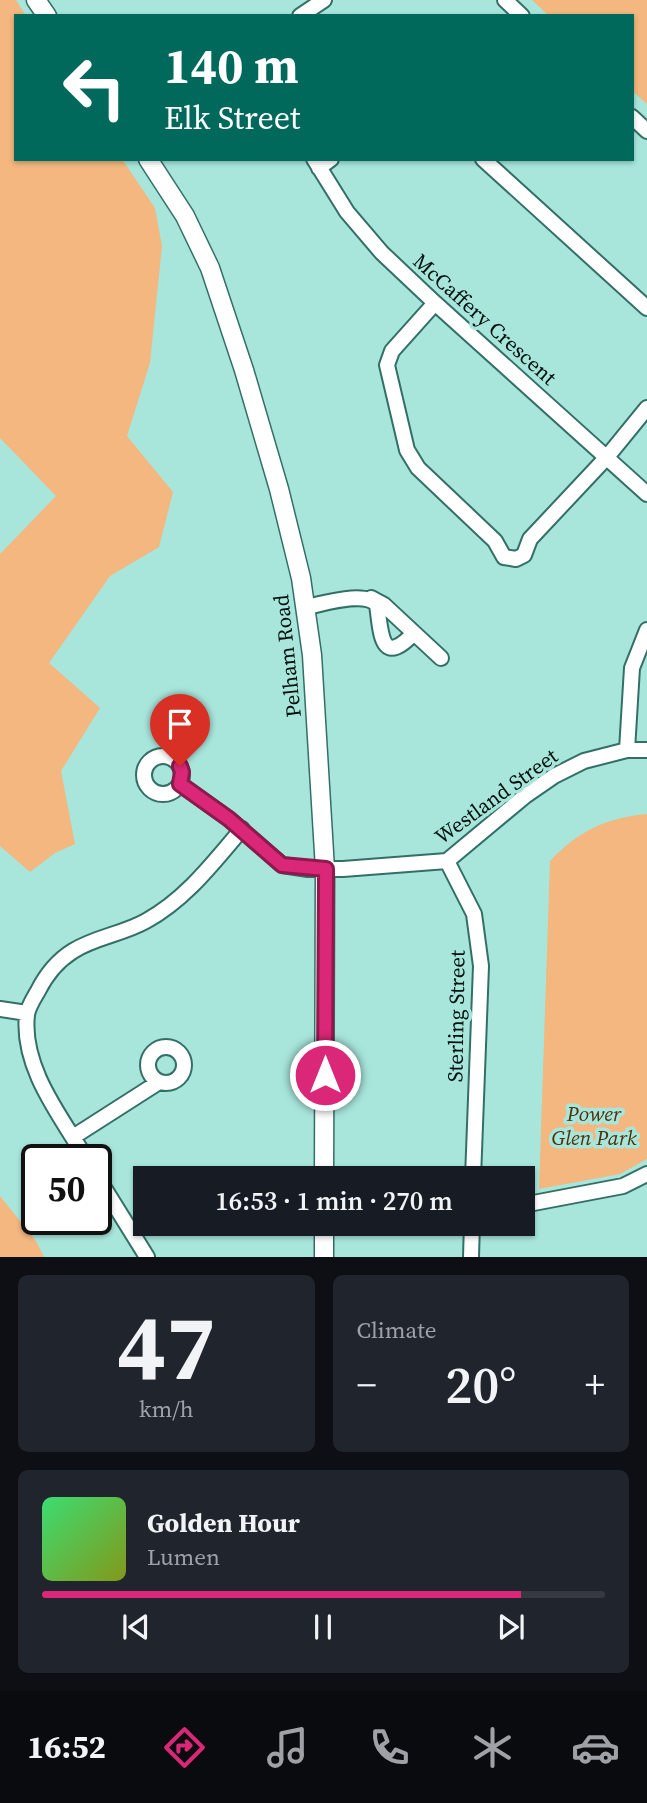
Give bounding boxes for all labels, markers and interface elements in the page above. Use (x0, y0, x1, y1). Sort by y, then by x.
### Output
text: 140 m (164, 32, 299, 99)
icon: left (49, 42, 140, 133)
text: Elk Street (164, 96, 301, 140)
street label: McCaffery Crescent (407, 247, 563, 391)
street label: Pelham Road (266, 593, 308, 719)
pin (150, 694, 210, 766)
icon: arrive (161, 705, 199, 743)
street label: Westland Street (428, 741, 564, 851)
street label: Sterling Street (440, 950, 472, 1082)
position arrow (288, 1038, 362, 1112)
park label: Power Glen Park (551, 1099, 637, 1152)
speed limit sign: 50 (21, 1144, 112, 1235)
text: 16:53 · 1 min · 270 m (215, 1183, 453, 1219)
text: 47 (117, 1285, 216, 1409)
text: Climate (357, 1314, 436, 1346)
text: 20° (445, 1349, 516, 1420)
text: − (357, 1359, 377, 1411)
text: + (585, 1359, 605, 1411)
text: km/h (139, 1393, 194, 1425)
text: Golden Hour (147, 1505, 300, 1541)
text: Lumen (147, 1541, 220, 1573)
icon: previous (117, 1608, 155, 1646)
icon: pause (304, 1608, 342, 1646)
icon: next (492, 1608, 530, 1646)
icon: directions (160, 1723, 209, 1772)
icon: music (263, 1723, 312, 1772)
icon: phone (365, 1723, 414, 1772)
icon: climate (468, 1723, 517, 1772)
icon: car (571, 1723, 620, 1772)
text: 16:52 (27, 1725, 106, 1769)

